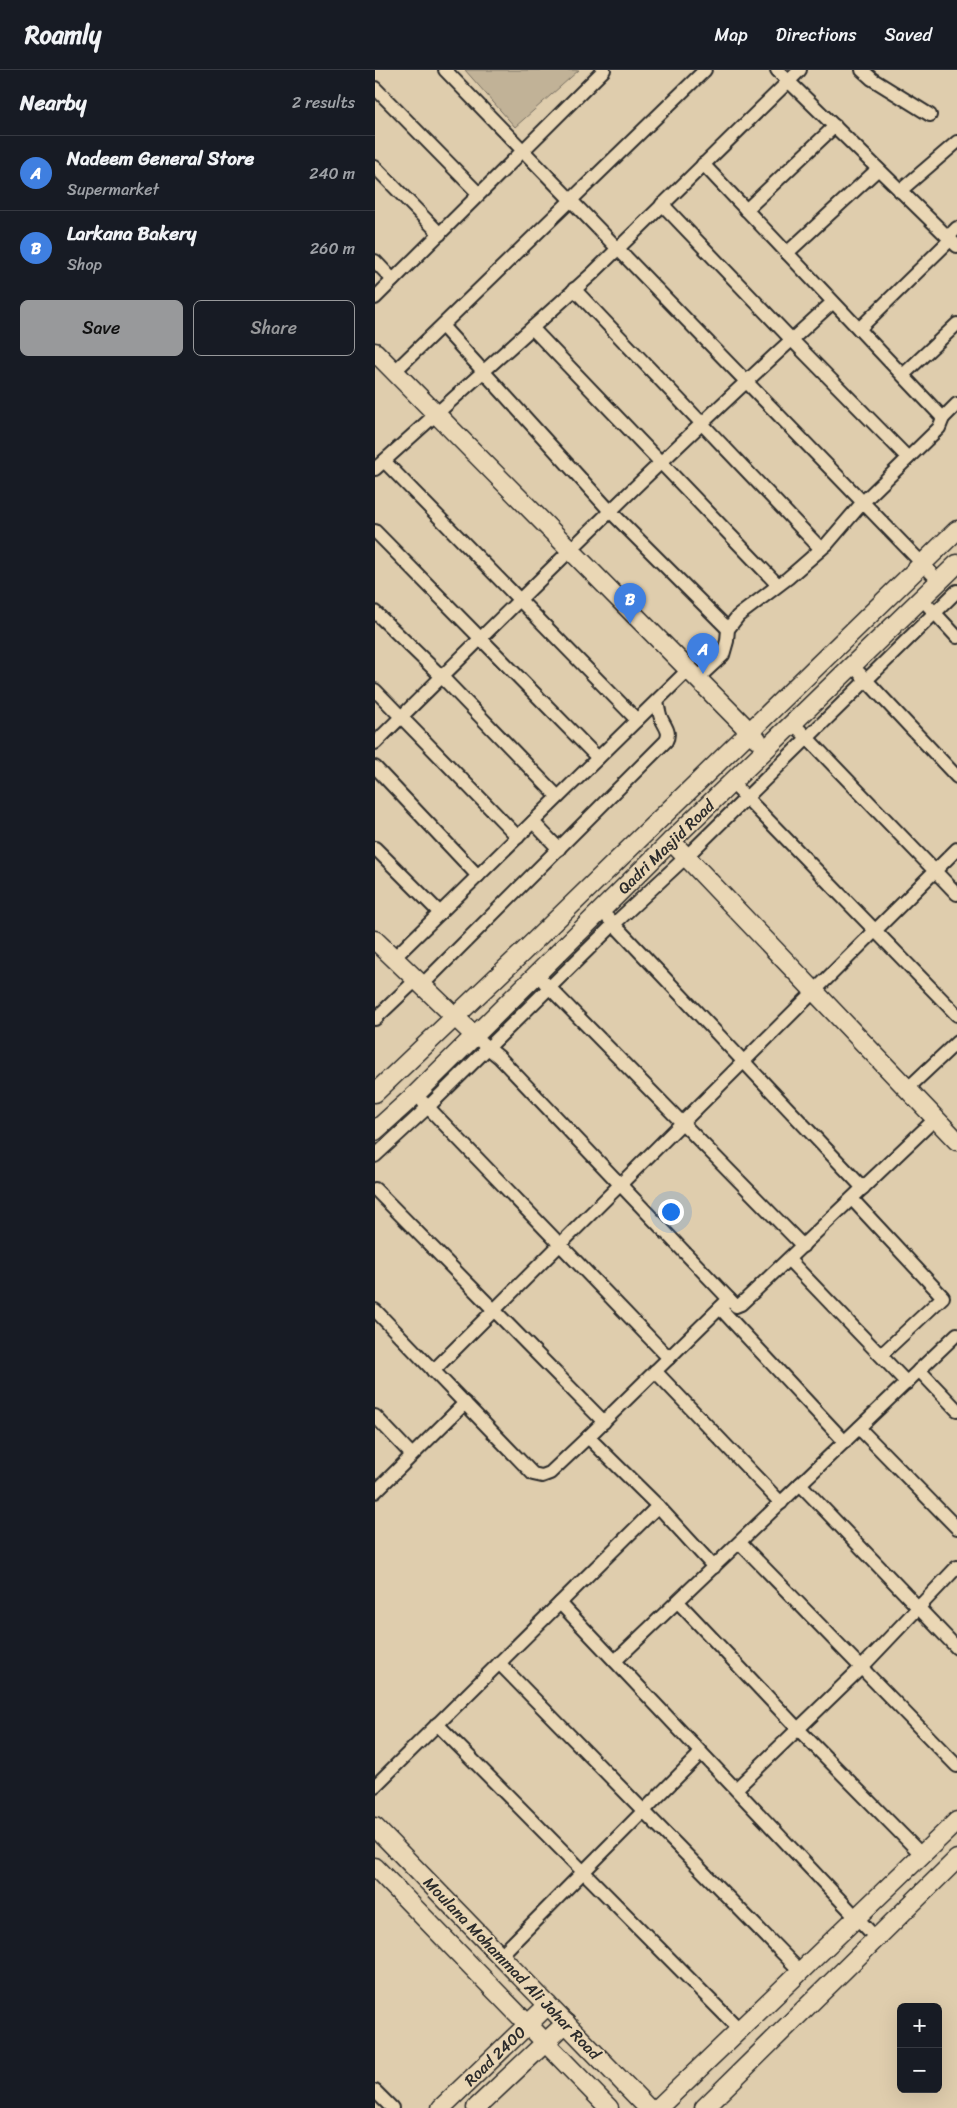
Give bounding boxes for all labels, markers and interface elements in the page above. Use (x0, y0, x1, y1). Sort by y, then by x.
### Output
text: Roamly (25, 14, 101, 56)
text: Map (715, 19, 748, 51)
text: Directions (776, 19, 857, 51)
text: Saved (885, 19, 932, 51)
text: Nearby (20, 84, 86, 122)
text: 2 results (292, 88, 355, 117)
text: Nadeem General Store (67, 142, 254, 175)
text: A (31, 159, 41, 188)
text: 240 m (309, 159, 355, 188)
text: Supermarket (67, 175, 159, 204)
text: Larkana Bakery (67, 217, 196, 250)
text: B (31, 234, 41, 263)
text: 260 m (310, 234, 355, 263)
text: Shop (67, 250, 102, 279)
button: Save (20, 300, 183, 356)
button: Share (193, 300, 355, 356)
pin: B (614, 583, 646, 624)
pin: A (687, 633, 719, 674)
street label: Qadri Masjid Road (610, 791, 723, 901)
your location (658, 1199, 684, 1225)
street label: Moulana Mohammad Ali Johar Road (416, 1869, 609, 2068)
map controls (897, 2003, 942, 2093)
button: + (897, 2003, 942, 2048)
street label: Road 2400 (457, 2019, 533, 2093)
button: − (897, 2048, 942, 2093)

